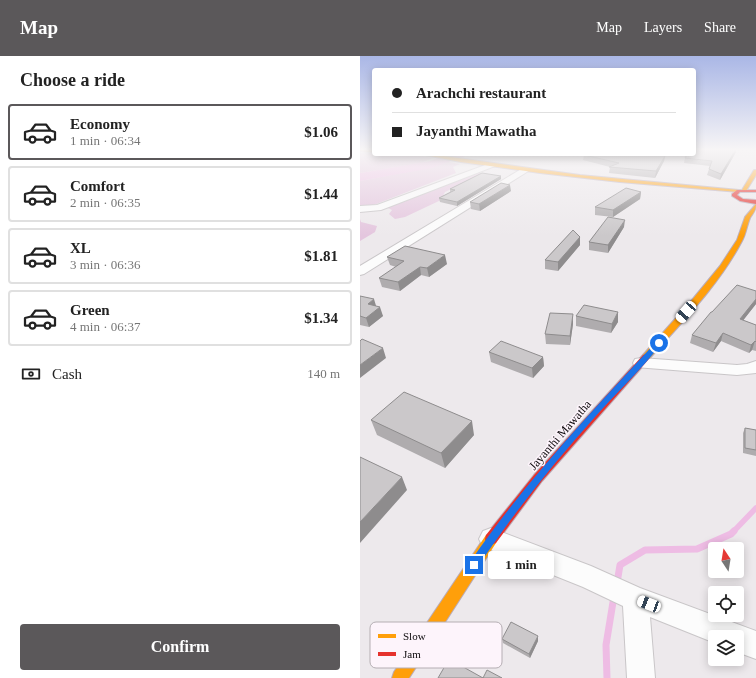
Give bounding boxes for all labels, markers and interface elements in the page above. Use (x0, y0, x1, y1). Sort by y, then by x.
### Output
text: Map (20, 17, 58, 38)
text: Map (596, 20, 622, 35)
text: Layers (644, 20, 682, 35)
text: Share (704, 20, 736, 35)
text: Choose a ride (20, 70, 125, 90)
text: Arachchi restaurant (416, 85, 546, 101)
icon: car (22, 114, 58, 150)
text: Economy (70, 116, 130, 132)
text: Jayanthi Mawatha (416, 123, 536, 139)
text: $1.06 (304, 124, 338, 140)
text: 1 min · 06:34 (70, 133, 140, 148)
icon: car (22, 176, 58, 212)
text: Comfort (70, 178, 125, 194)
text: $1.44 (304, 186, 338, 202)
text: 2 min · 06:35 (70, 195, 140, 210)
icon: car (22, 238, 58, 274)
text: XL (70, 240, 91, 256)
text: $1.81 (304, 248, 338, 264)
text: 3 min · 06:36 (70, 257, 140, 272)
car (674, 299, 698, 325)
icon: car (22, 300, 58, 336)
text: Green (70, 302, 110, 318)
text: $1.34 (304, 310, 338, 326)
text: 4 min · 06:37 (70, 319, 140, 334)
route start (650, 334, 668, 352)
icon: cash (20, 363, 42, 385)
text: Cash (52, 366, 82, 382)
text: 140 m (307, 366, 340, 381)
street label: Jayanthi Mawatha (526, 397, 594, 473)
north arrow (708, 542, 744, 578)
map controls (708, 542, 744, 666)
callout: 1 min (488, 551, 554, 579)
route end (465, 556, 483, 574)
text: 1 min (505, 557, 537, 572)
button: locate (708, 586, 744, 622)
car (636, 594, 662, 614)
legend (370, 622, 502, 668)
button: Confirm (20, 624, 340, 670)
text: Slow (403, 630, 426, 642)
button: layers (708, 630, 744, 666)
text: Jam (403, 648, 421, 660)

